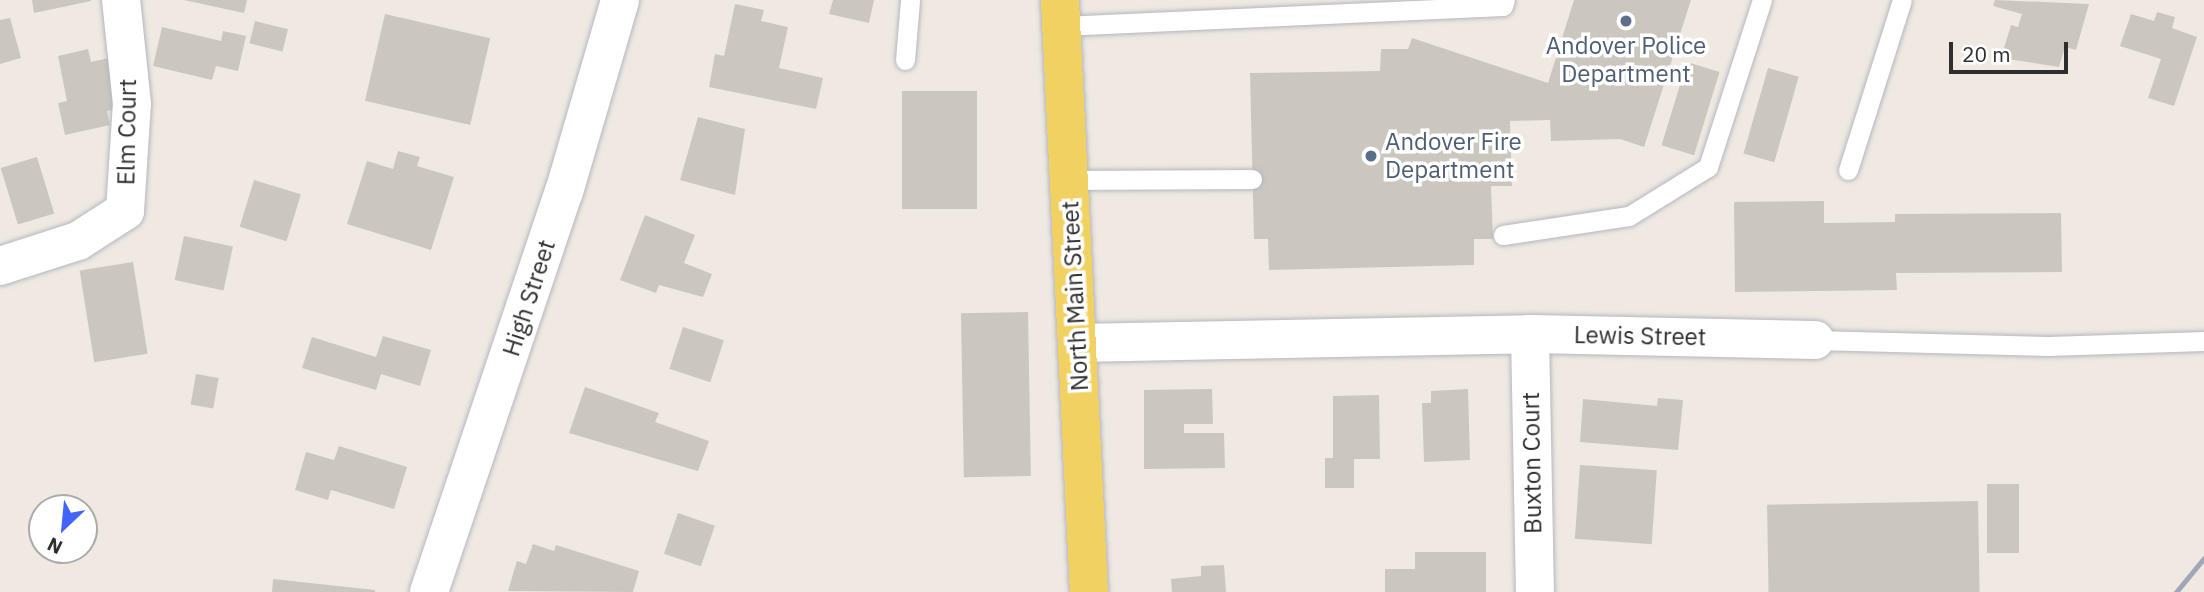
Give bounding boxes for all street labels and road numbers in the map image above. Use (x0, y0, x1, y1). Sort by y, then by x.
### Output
street label: Elm Court (112, 79, 142, 185)
street label: North Main Street (1056, 200, 1094, 392)
street label: High Street (497, 236, 561, 360)
street label: Lewis Street (1574, 320, 1706, 352)
street label: Buxton Court (1516, 392, 1548, 534)

